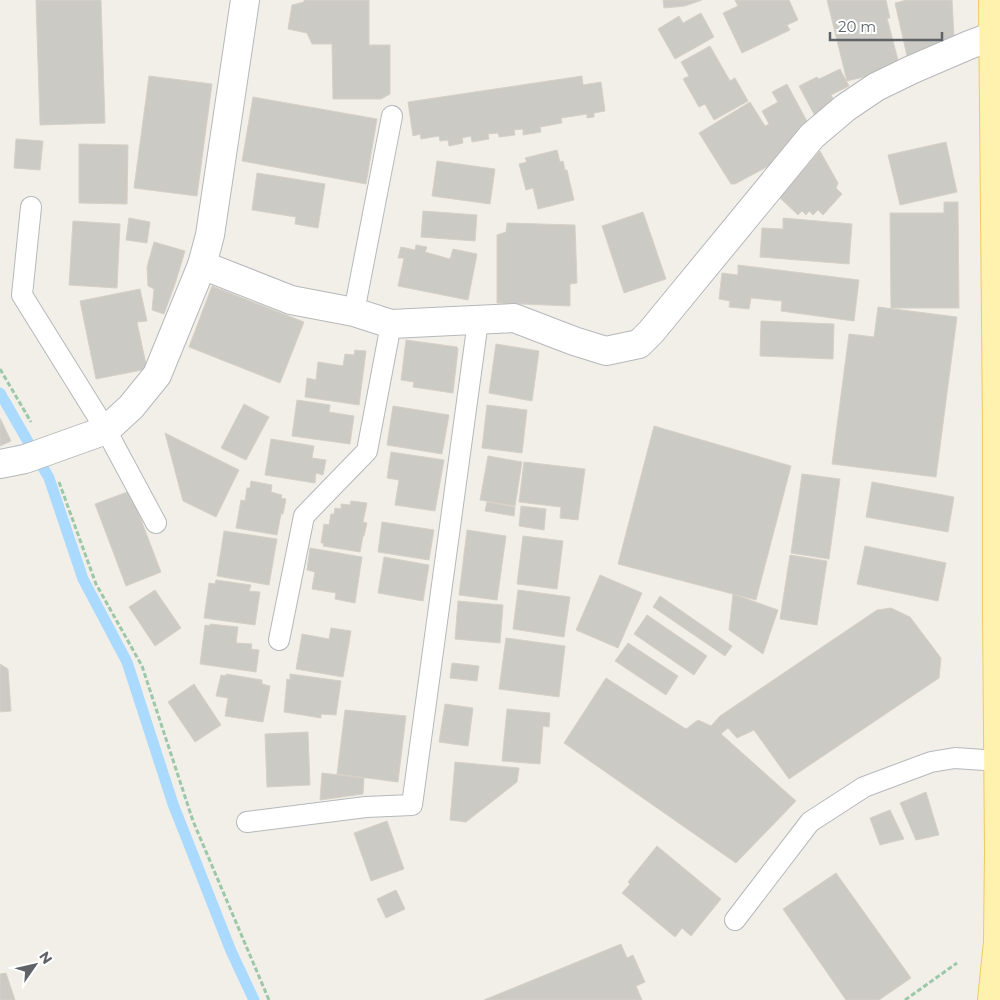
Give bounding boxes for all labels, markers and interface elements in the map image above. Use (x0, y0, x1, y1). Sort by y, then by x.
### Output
scale bar (830, 10, 942, 42)
text: 20 m (838, 17, 876, 36)
north arrow (10, 940, 60, 990)
text: N (35, 948, 56, 967)

